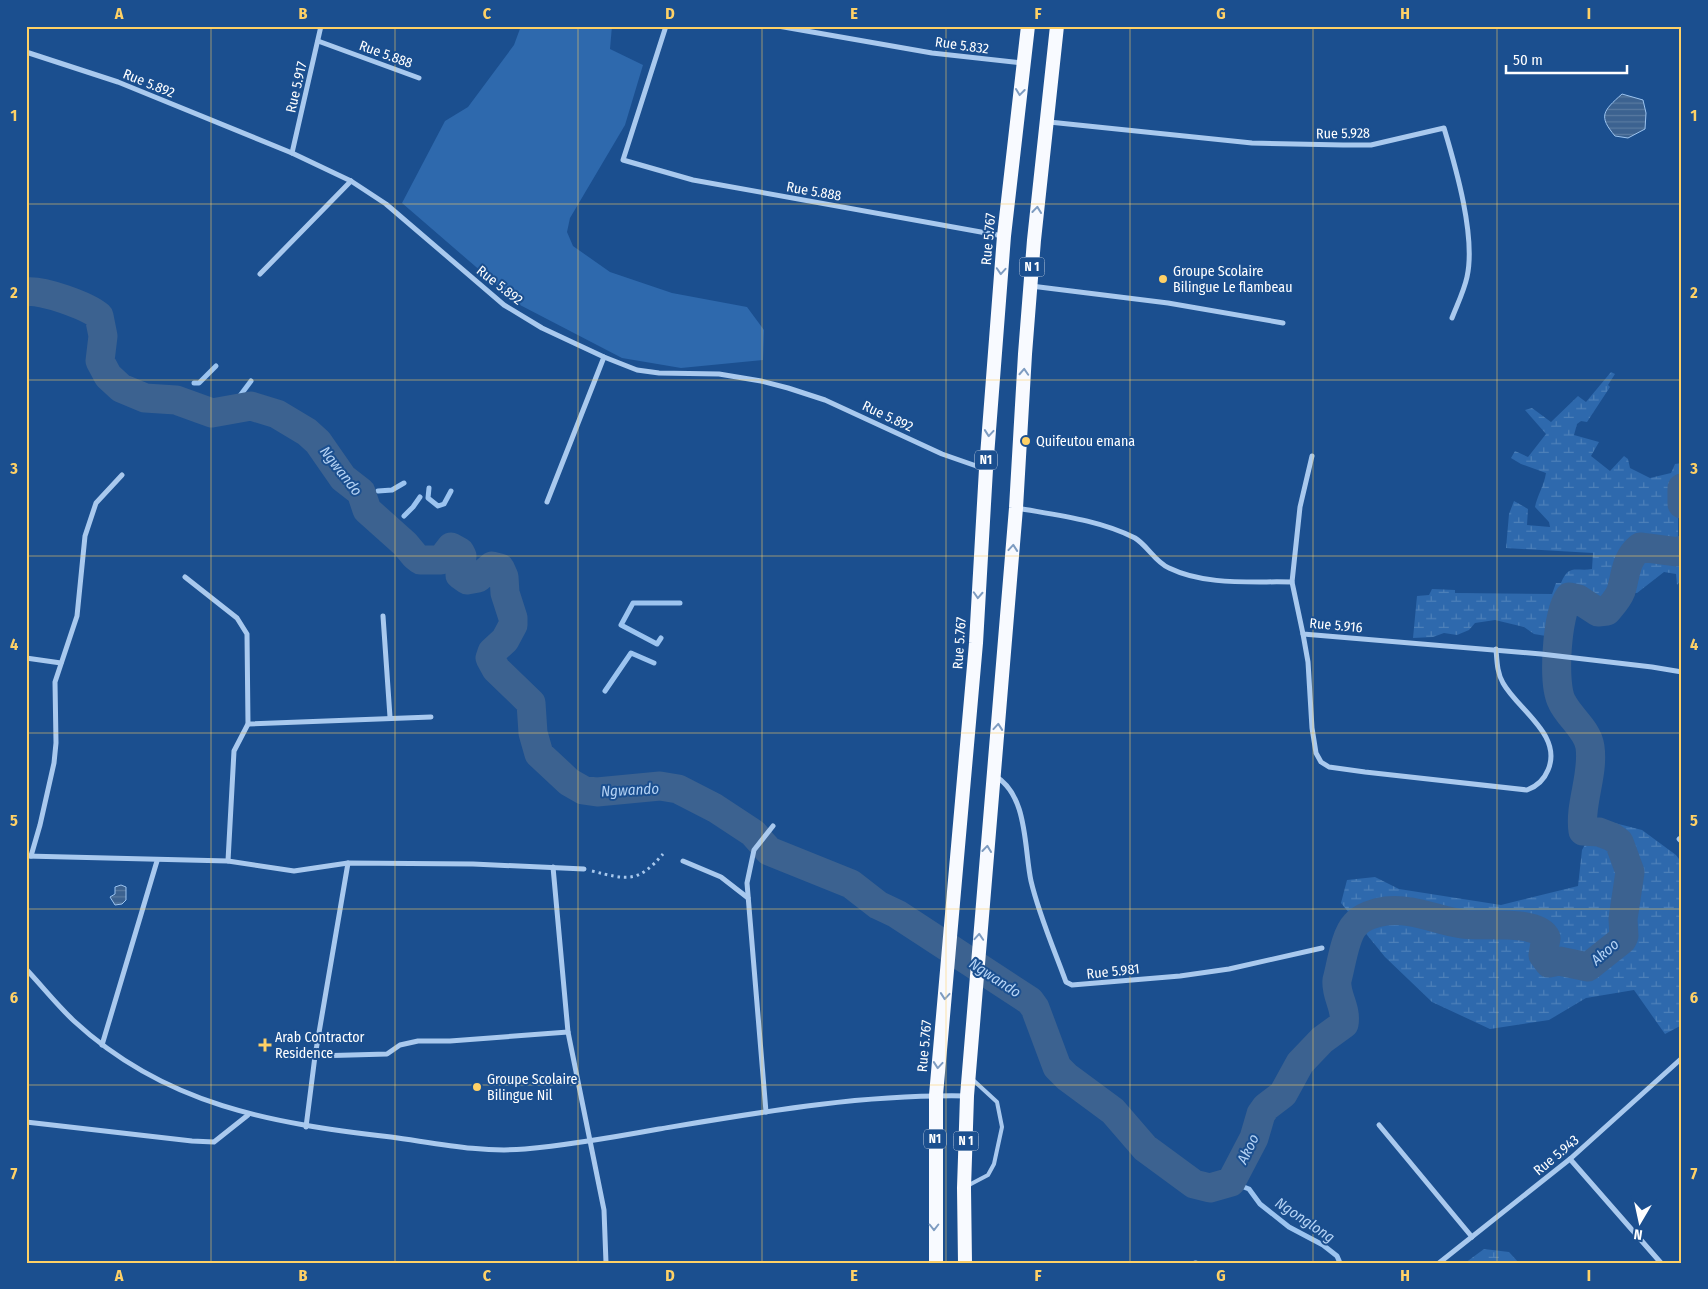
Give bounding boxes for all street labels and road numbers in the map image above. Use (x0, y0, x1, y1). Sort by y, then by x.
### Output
street label: Rue 5.832 (934, 33, 990, 58)
street label: Rue 5.888 (357, 37, 415, 72)
street label: Rue 5.917 (282, 60, 311, 114)
street label: Rue 5.892 (121, 65, 177, 101)
street label: Rue 5.928 (1316, 125, 1370, 142)
street label: Rue 5.888 (785, 178, 843, 205)
street label: Rue 5.767 (978, 212, 999, 266)
road number: N 1 (1020, 258, 1044, 276)
street label: Rue 5.892 (473, 262, 526, 309)
street label: Rue 5.892 (860, 397, 916, 436)
road number: N1 (975, 450, 997, 470)
street label: Rue 5.916 (1309, 615, 1363, 636)
street label: Rue 5.767 (949, 616, 970, 670)
street label: Rue 5.981 (1086, 960, 1140, 983)
street label: Rue 5.767 (914, 1019, 935, 1073)
road number: N1 (924, 1130, 946, 1148)
road number: N 1 (954, 1132, 978, 1150)
street label: Rue 5.943 (1530, 1132, 1582, 1179)

